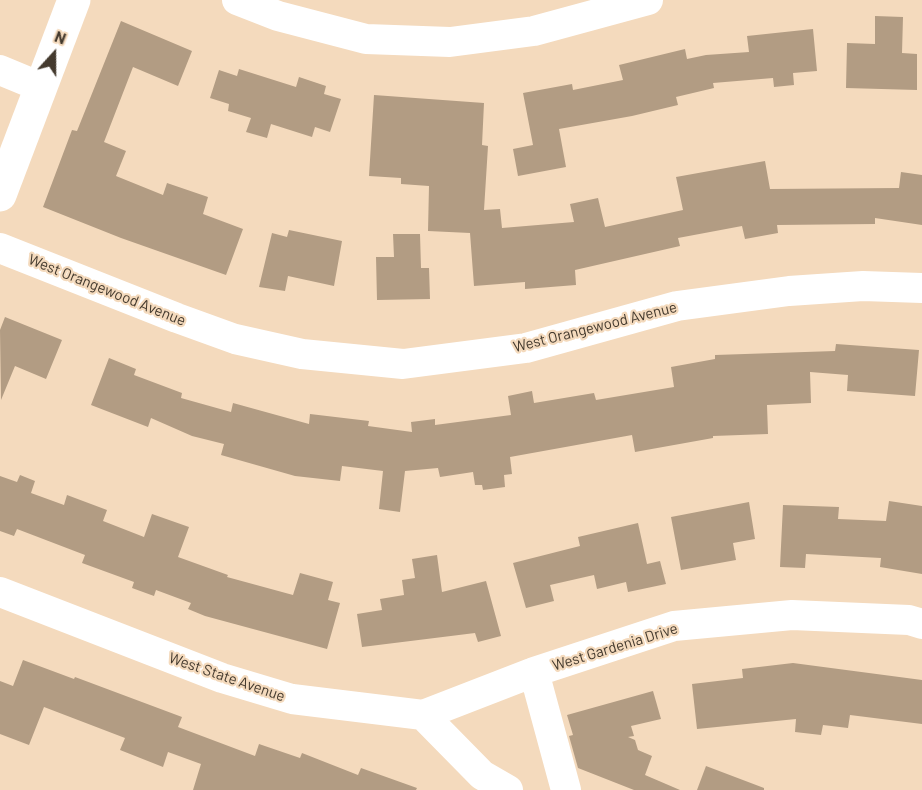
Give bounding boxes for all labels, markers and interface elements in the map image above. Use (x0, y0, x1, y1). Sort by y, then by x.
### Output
north arrow (24, 24, 84, 84)
text: N (52, 26, 69, 48)
street label: West Orangewood Avenue (26, 250, 188, 330)
street label: West Orangewood Avenue (511, 298, 679, 356)
street label: West Gardenia Drive (550, 619, 680, 675)
street label: West State Avenue (167, 649, 287, 705)

